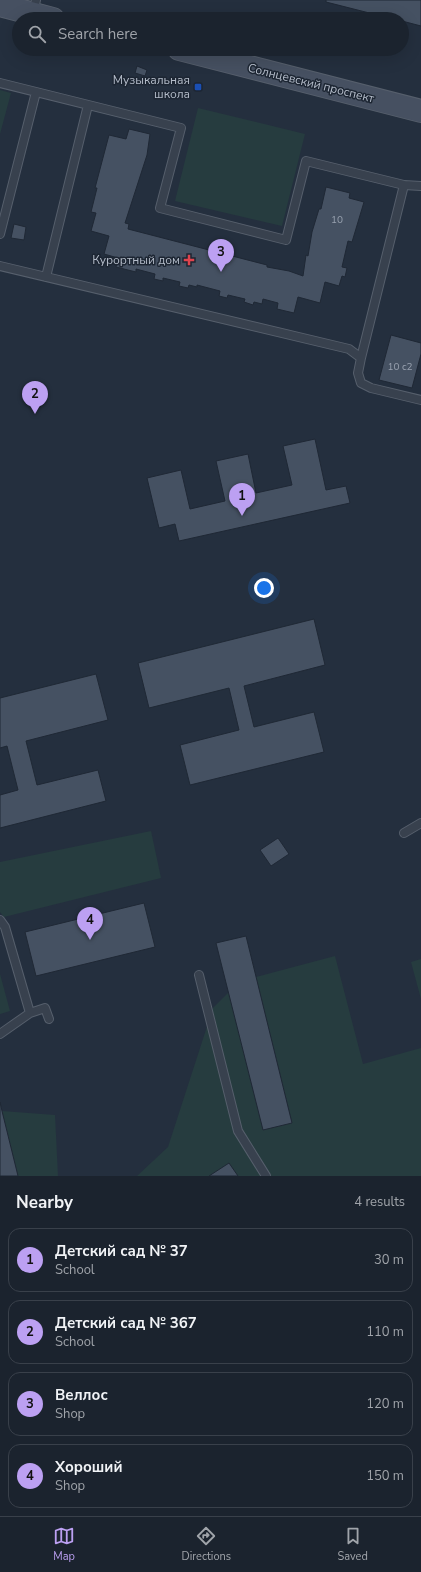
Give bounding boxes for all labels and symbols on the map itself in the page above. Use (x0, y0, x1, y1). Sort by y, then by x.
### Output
street label: Солнцевский проспект (246, 60, 376, 107)
place label: Музыкальная школа (113, 72, 190, 102)
marker: Музыкальная школа (193, 82, 203, 92)
house number: 10 (331, 213, 343, 227)
pin: 3 (208, 239, 234, 272)
place label: Курортный дом (92, 252, 180, 268)
marker: Курортный дом (183, 254, 195, 266)
house number: 10 c2 (387, 360, 413, 374)
pin: 2 (22, 381, 48, 414)
pin: 1 (229, 483, 255, 516)
your location (254, 578, 274, 598)
pin: 4 (77, 907, 103, 940)

